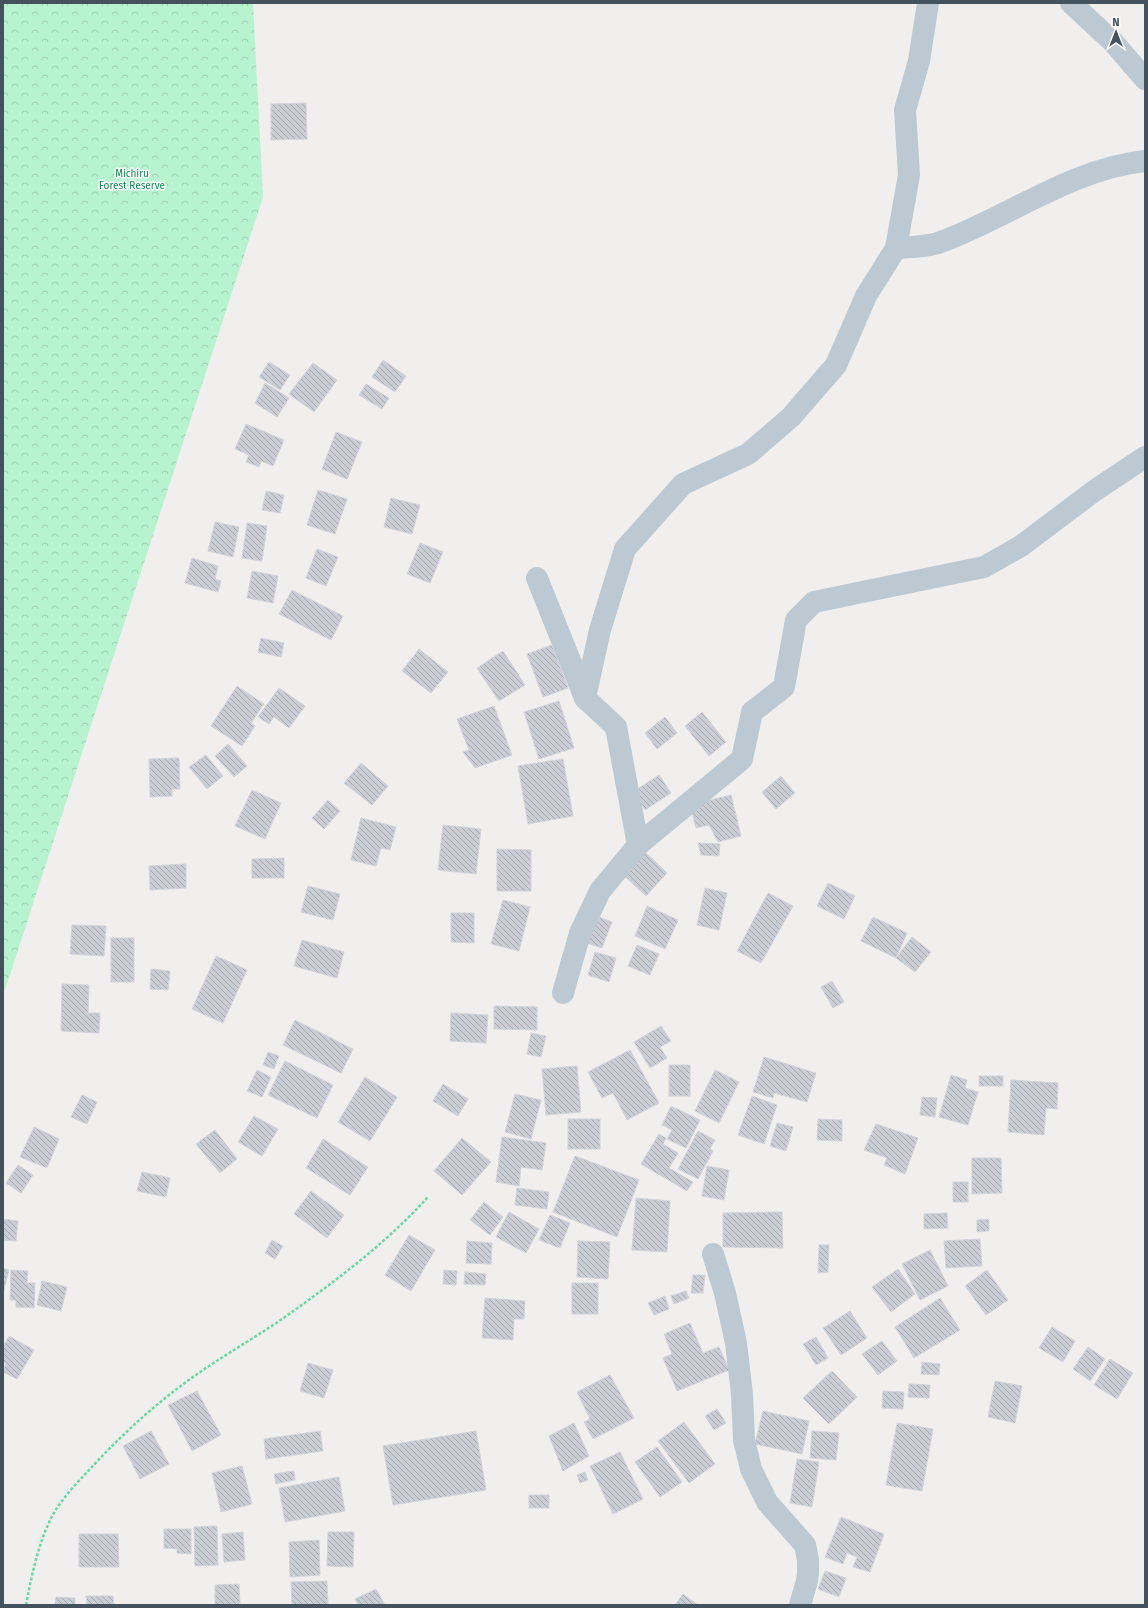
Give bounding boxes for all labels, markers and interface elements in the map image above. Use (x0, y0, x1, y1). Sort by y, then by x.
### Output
north arrow (1096, 12, 1136, 52)
text: N (1112, 16, 1120, 29)
park label: Michiru Forest Reserve (99, 168, 165, 192)

